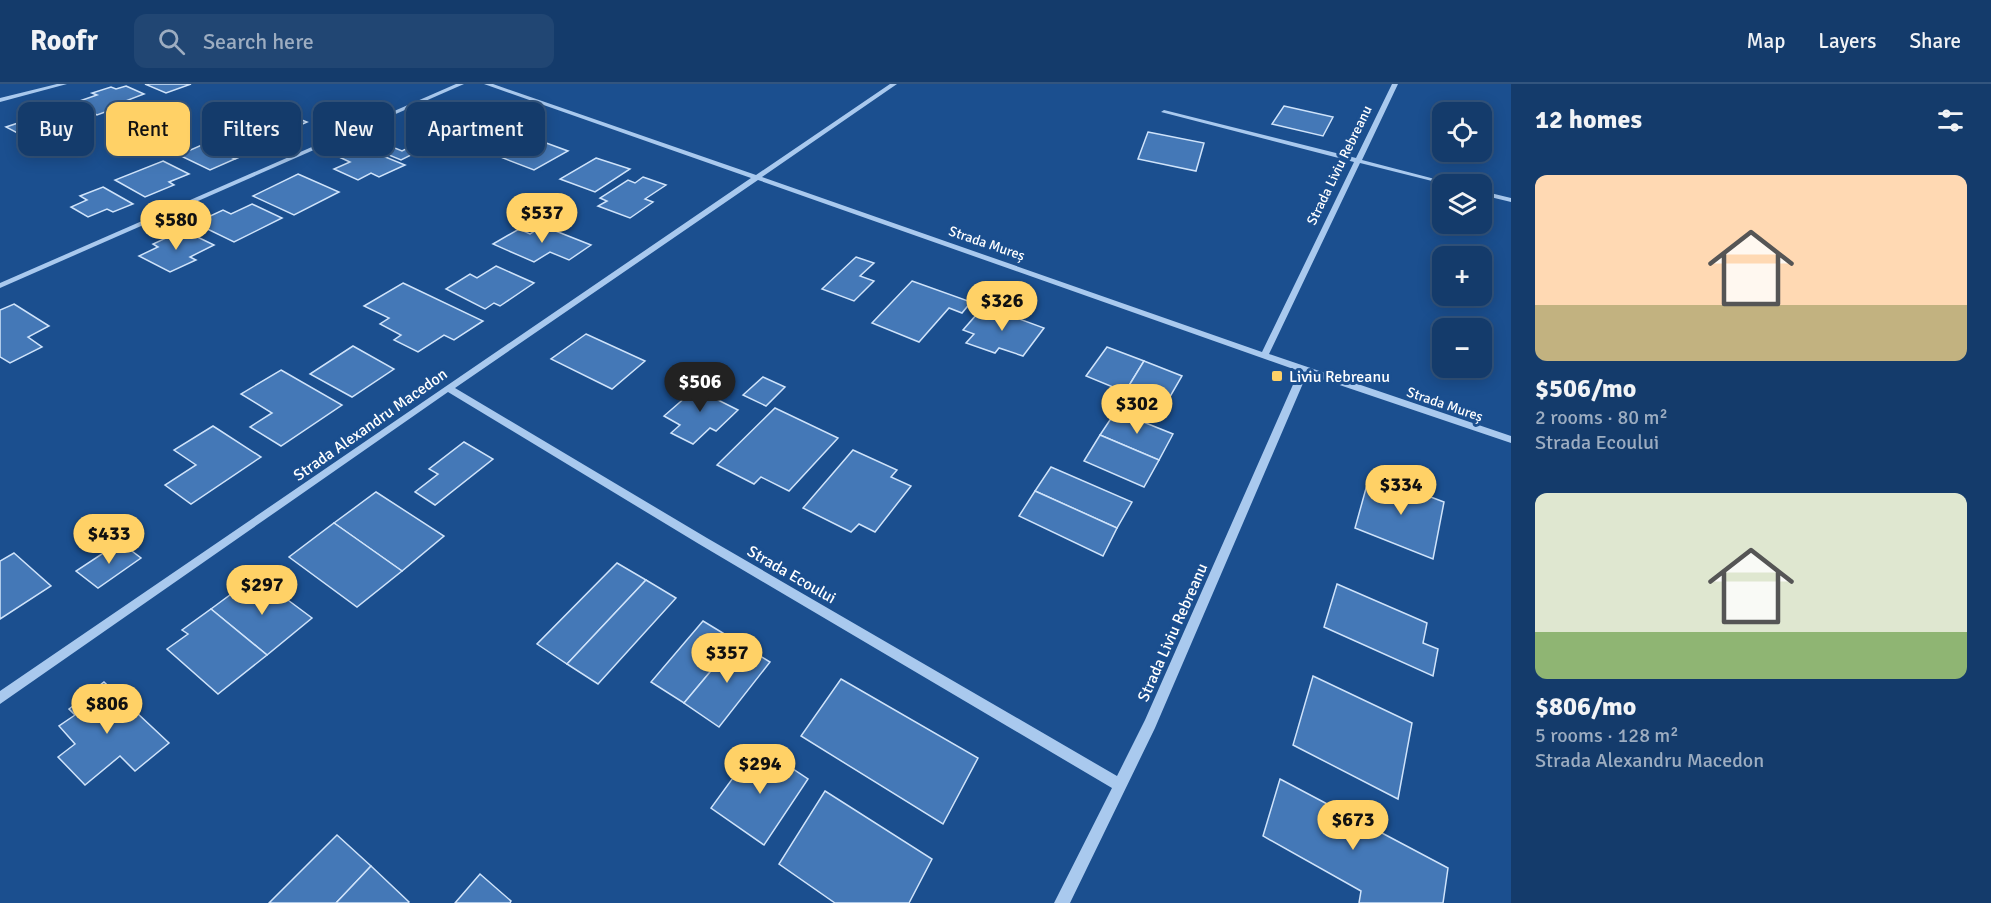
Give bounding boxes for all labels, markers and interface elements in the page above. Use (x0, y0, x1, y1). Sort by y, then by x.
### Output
search box (134, 14, 554, 68)
text: Roofr (30, 24, 98, 58)
icon: search (155, 25, 188, 58)
text: Search here (203, 28, 314, 55)
text: Map (1747, 28, 1785, 54)
text: Layers (1818, 28, 1876, 54)
text: Share (1909, 28, 1961, 54)
chip: Buy (18, 102, 94, 156)
chip: Rent (106, 102, 190, 156)
chip: Filters (202, 102, 301, 156)
chip: New (313, 102, 394, 156)
chip: Apartment (406, 102, 545, 156)
map controls (1432, 102, 1492, 378)
button: locate (1432, 102, 1492, 162)
street label: Strada Liviu Rebreanu (1303, 103, 1376, 228)
text: 12 homes (1535, 104, 1642, 136)
icon: filters (1934, 104, 1967, 137)
button: layers (1432, 174, 1492, 234)
pin: $537 (506, 193, 578, 244)
pin: $580 (140, 200, 212, 251)
text: $537 (520, 200, 564, 225)
text: $580 (154, 207, 198, 232)
icon: home (1697, 214, 1805, 322)
street label: Strada Mureș (947, 223, 1027, 264)
button: + (1432, 246, 1492, 306)
pin: $326 (966, 281, 1038, 332)
text: $326 (980, 288, 1024, 313)
button: − (1432, 318, 1492, 378)
pin: $506 (664, 362, 736, 413)
street label: Strada Alexandru Macedon (290, 364, 451, 486)
place label: Liviu Rebreanu (1289, 367, 1390, 387)
text: $506 (678, 369, 722, 394)
marker: Liviu Rebreanu (1270, 369, 1284, 383)
text: $506/mo (1535, 373, 1636, 405)
pin: $302 (1101, 384, 1173, 435)
street label: Strada Mureș (1405, 384, 1485, 425)
text: $302 (1115, 391, 1159, 416)
text: 2 rooms · 80 m² (1535, 405, 1668, 430)
text: Strada Ecoului (1535, 430, 1659, 455)
pin: $334 (1365, 465, 1437, 516)
text: $334 (1379, 472, 1423, 497)
pin: $433 (73, 514, 145, 565)
text: $433 (87, 521, 131, 546)
icon: home (1697, 532, 1805, 640)
street label: Strada Ecoului (743, 541, 840, 608)
street label: Strada Liviu Rebreanu (1133, 560, 1212, 705)
pin: $297 (226, 565, 298, 616)
text: $297 (240, 572, 284, 597)
pin: $357 (691, 633, 763, 684)
text: $357 (705, 640, 749, 665)
pin: $806 (71, 684, 143, 735)
text: $806 (85, 691, 129, 716)
text: $806/mo (1535, 691, 1636, 723)
text: 5 rooms · 128 m² (1535, 723, 1679, 748)
pin: $294 (724, 744, 796, 795)
text: Strada Alexandru Macedon (1535, 748, 1764, 773)
text: $294 (738, 751, 782, 776)
pin: $673 (1317, 800, 1389, 851)
text: $673 (1331, 807, 1375, 832)

